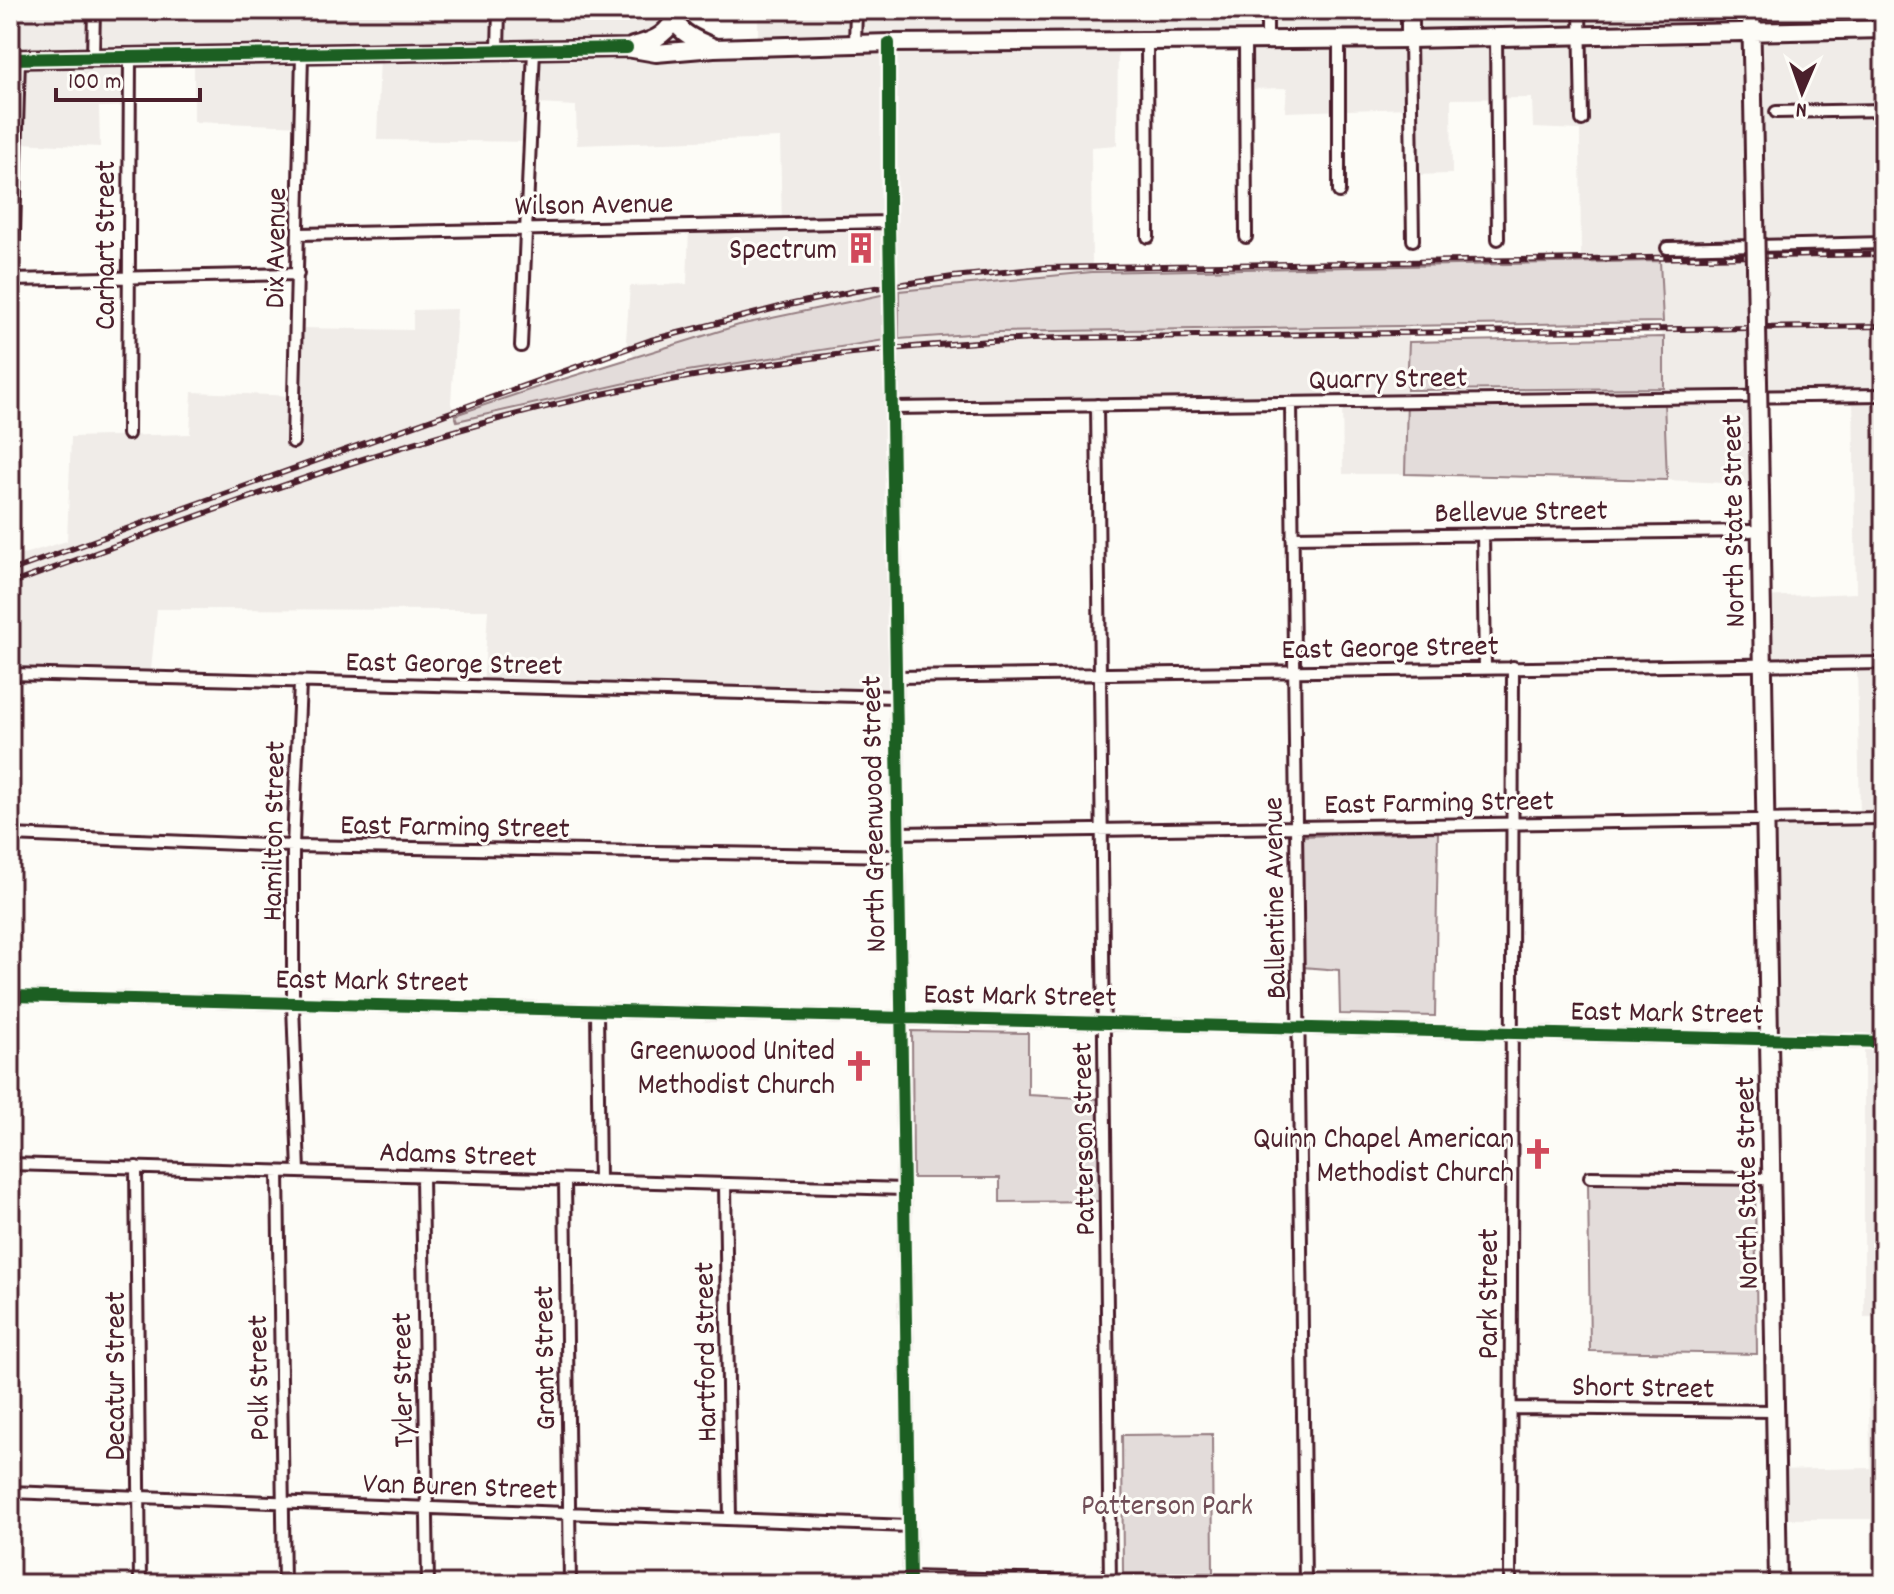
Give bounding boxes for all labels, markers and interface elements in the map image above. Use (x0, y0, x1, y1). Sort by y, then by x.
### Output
scale bar (56, 52, 200, 102)
north arrow (1762, 52, 1842, 132)
text: 100 m (68, 66, 121, 100)
text: N (1795, 93, 1807, 124)
street label: Carhart Street (87, 160, 130, 330)
street label: Wilson Avenue (514, 185, 674, 230)
street label: Dix Avenue (256, 187, 301, 309)
place label: Spectrum (729, 231, 837, 274)
building icon: Spectrum (844, 231, 878, 265)
street label: Quarry Street (1308, 359, 1468, 404)
street label: North State Street (1713, 414, 1760, 628)
street label: Bellevue Street (1434, 491, 1608, 538)
street label: East George Street (1281, 627, 1499, 674)
street label: East George Street (345, 643, 563, 690)
street label: North Greenwood Street (853, 675, 900, 953)
street label: Hamilton Street (253, 740, 300, 922)
street label: East Farming Street (1324, 782, 1554, 829)
street label: Ballentine Avenue (1254, 796, 1301, 999)
street label: East Farming Street (340, 806, 570, 853)
street label: East Mark Street (275, 960, 469, 1007)
street label: East Mark Street (923, 975, 1117, 1022)
street label: East Mark Street (1570, 992, 1764, 1039)
place label: Greenwood United Methodist Church (629, 1032, 835, 1109)
street label: Patterson Street (1063, 1042, 1110, 1236)
church icon: Greenwood United Methodist Church (842, 1049, 876, 1083)
street label: North State Street (1726, 1076, 1773, 1290)
place label: Quinn Chapel American Methodist Church (1253, 1120, 1514, 1197)
street label: Adams Street (378, 1133, 537, 1182)
church icon: Quinn Chapel American Methodist Church (1521, 1137, 1555, 1171)
street label: Park Street (1470, 1229, 1513, 1359)
street label: Hartford Street (685, 1261, 732, 1443)
street label: Grant Street (525, 1285, 570, 1431)
street label: Decatur Street (97, 1291, 140, 1461)
street label: Tyler Street (383, 1312, 428, 1448)
street label: Polk Street (239, 1314, 284, 1441)
street label: Short Street (1571, 1368, 1714, 1413)
street label: Van Buren Street (362, 1465, 558, 1514)
park label: Patterson Park (1081, 1487, 1253, 1530)

